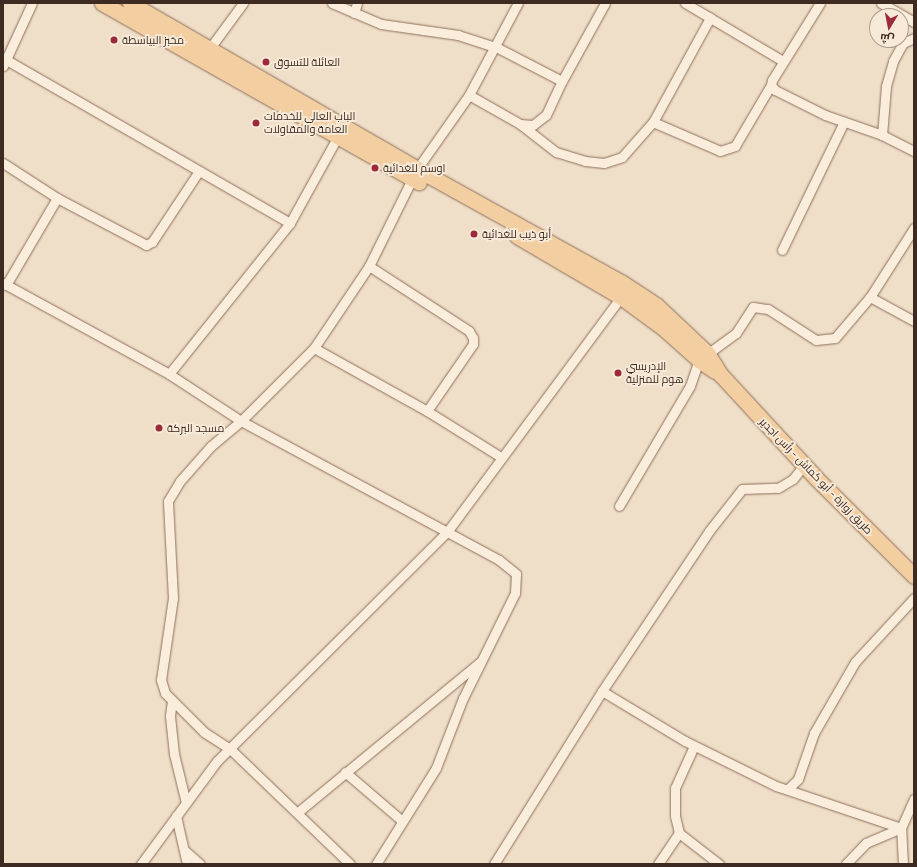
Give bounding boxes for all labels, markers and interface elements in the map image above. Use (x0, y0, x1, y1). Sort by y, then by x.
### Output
north arrow (869, 8, 909, 48)
text: ش (878, 28, 896, 50)
place label: مخبز البياسطة (122, 33, 184, 47)
marker: مخبز البياسطة (109, 35, 119, 45)
place label: العائلة للتسوق (274, 55, 340, 69)
marker: العائلة للتسوق (261, 57, 271, 67)
place label: الباب العالي للخدمات العامة والمقاولات (264, 110, 355, 136)
marker: الباب العالي للخدمات العامة والمقاولات (251, 118, 261, 128)
place label: اوسم للغدائية (383, 161, 445, 175)
marker: اوسم للغدائية (370, 163, 380, 173)
place label: أبو ذيب للغدائية (482, 227, 551, 241)
marker: أبو ذيب للغدائية (469, 229, 479, 239)
place label: الإدريسي هوم للمنزلية (626, 360, 683, 386)
marker: الإدريسي هوم للمنزلية (613, 368, 623, 378)
street label: طريق زوارة - أبو كماش - رأس اجدير (757, 415, 875, 537)
place label: مسجد البركة (167, 421, 224, 435)
marker: مسجد البركة (154, 423, 164, 433)

